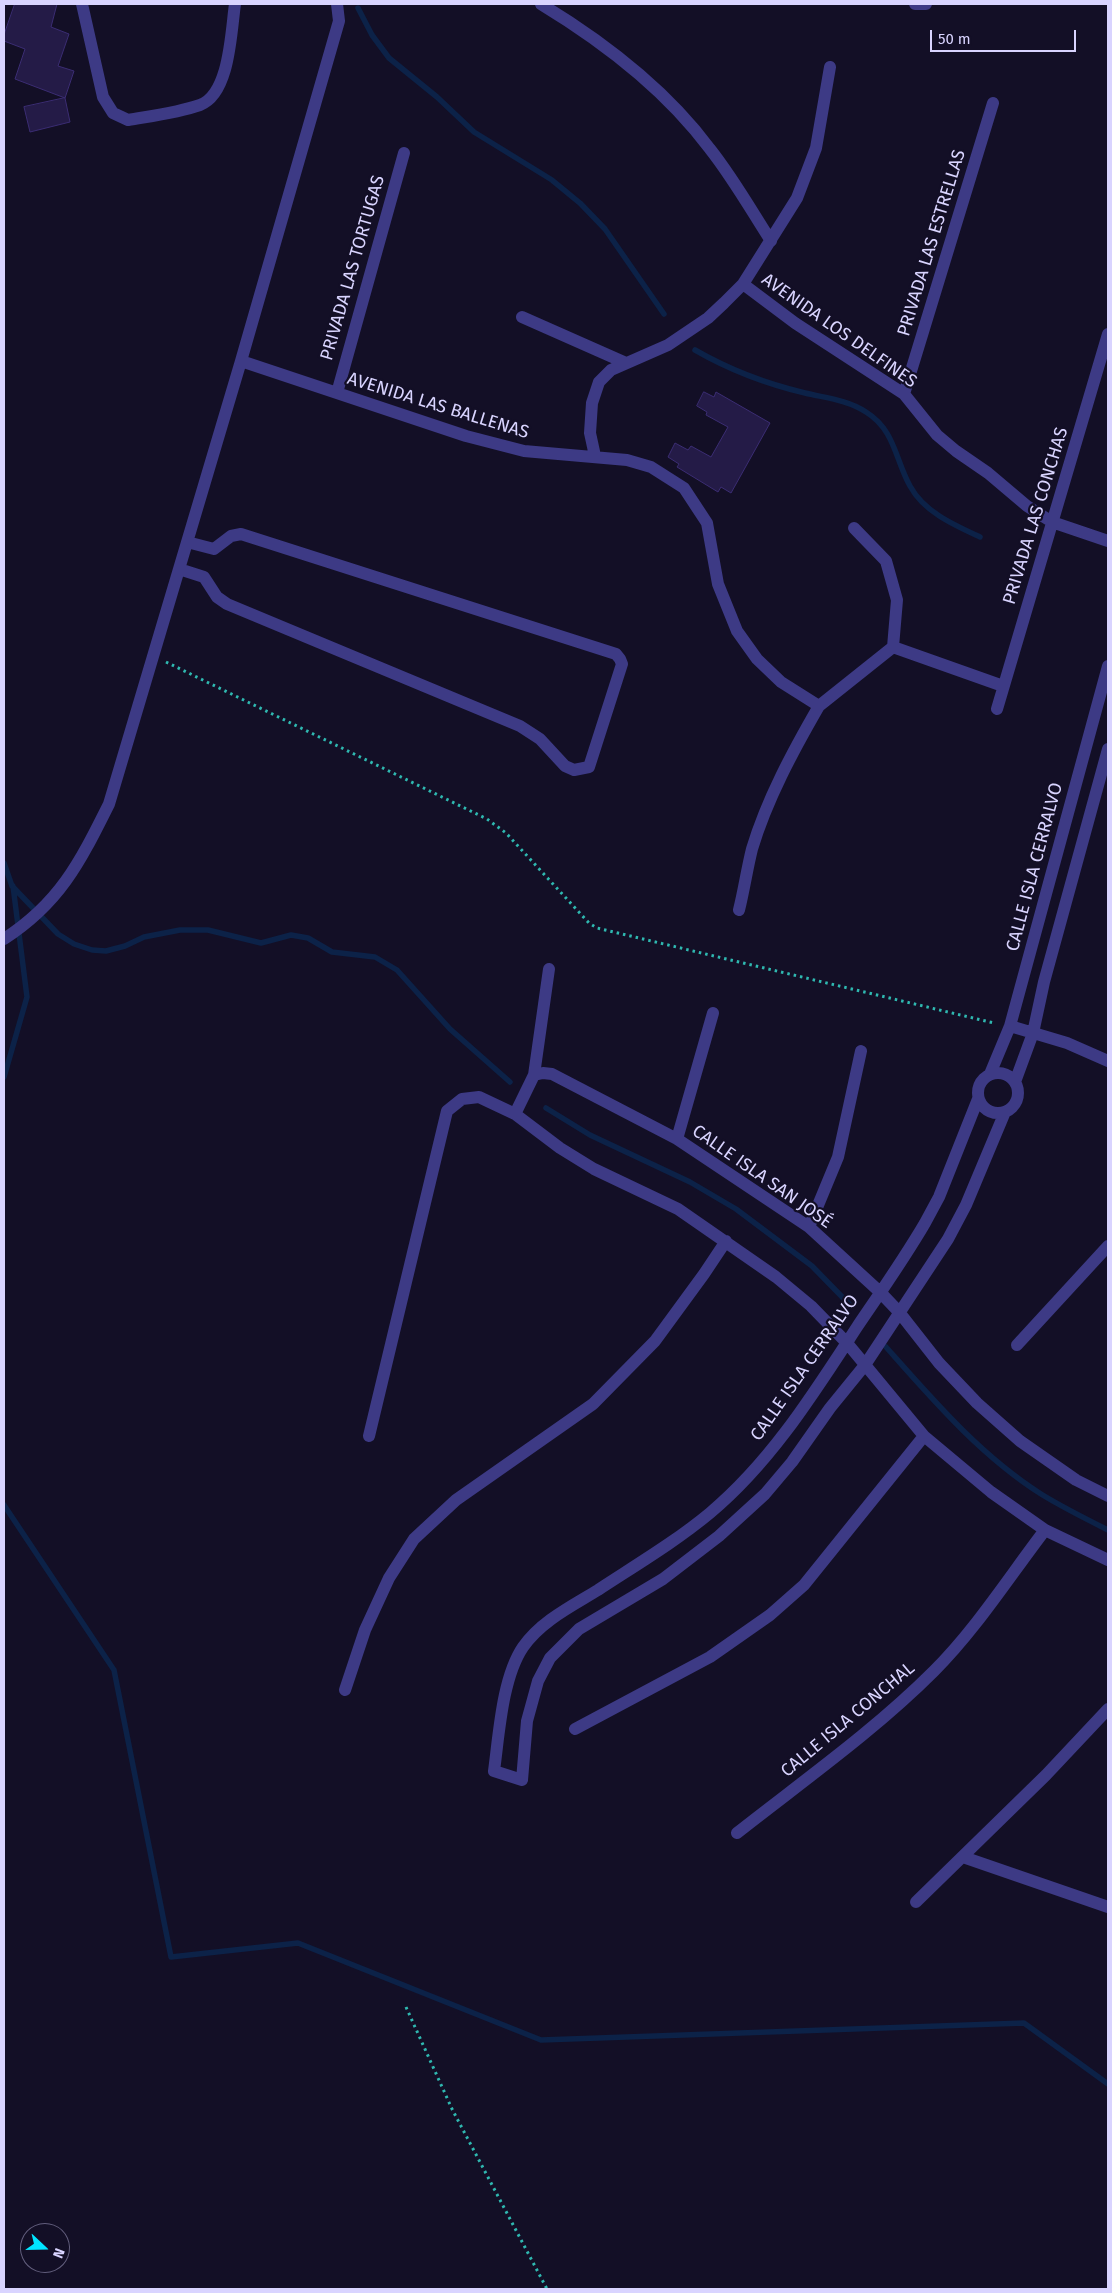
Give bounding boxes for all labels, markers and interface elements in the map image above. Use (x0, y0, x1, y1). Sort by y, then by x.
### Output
scale bar (932, 20, 1078, 52)
text: 50 m (938, 30, 971, 48)
street label: PRIVADA LAS ESTRELLAS (893, 147, 971, 339)
street label: PRIVADA LAS TORTUGAS (316, 173, 390, 363)
street label: AVENIDA LOS DELFINES (757, 269, 921, 393)
street label: AVENIDA LAS BALLENAS (345, 368, 531, 444)
street label: PRIVADA LAS CONCHAS (999, 425, 1073, 607)
street label: CALLE ISLA CERRALVO (1002, 780, 1068, 954)
street label: CALLE ISLA SAN JOSÉ (688, 1120, 836, 1234)
street label: CALLE ISLA CERRALVO (746, 1291, 864, 1445)
street label: CALLE ISLA CONCHAL (777, 1658, 919, 1782)
north arrow (20, 2223, 70, 2273)
text: N (49, 2246, 68, 2261)

